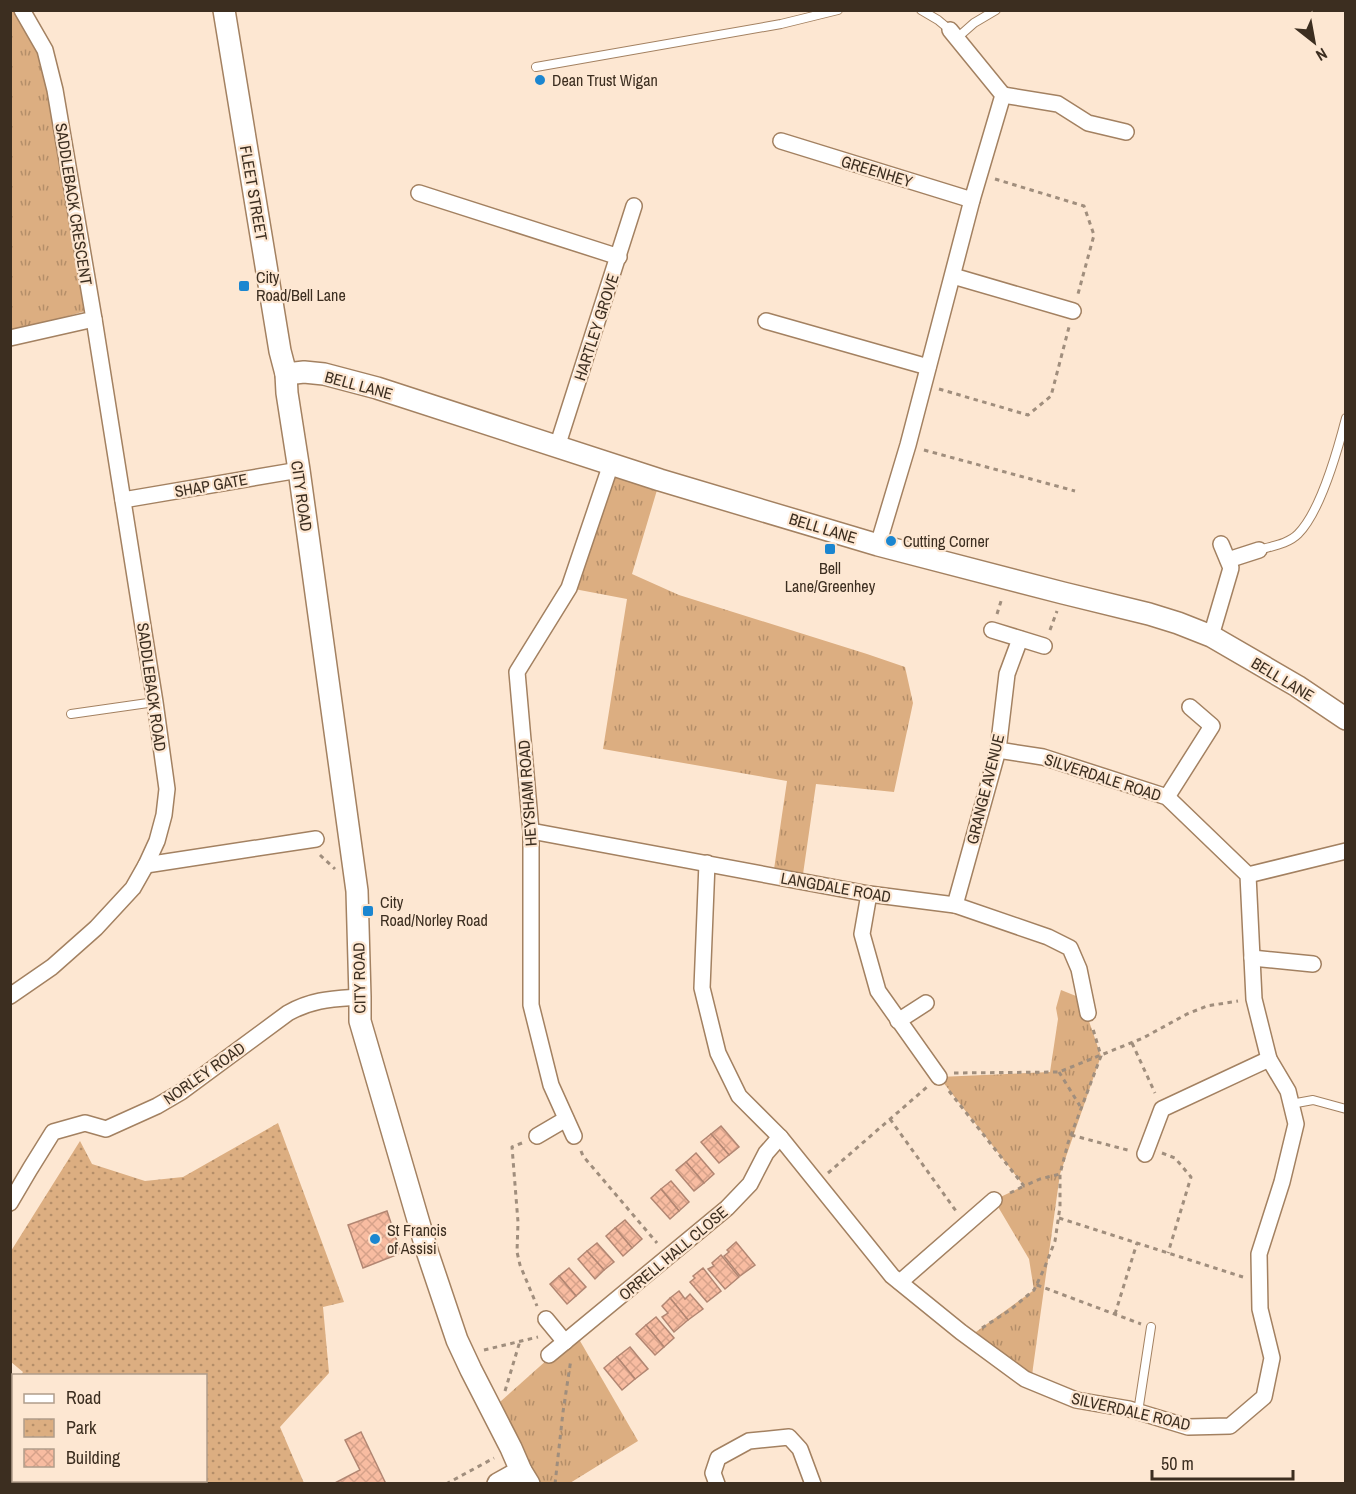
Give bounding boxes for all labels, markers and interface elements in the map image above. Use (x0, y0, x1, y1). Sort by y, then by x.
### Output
north arrow (1284, 12, 1344, 72)
text: N (1312, 43, 1331, 67)
place label: Dean Trust Wigan (552, 69, 658, 91)
marker: Dean Trust Wigan (533, 73, 547, 87)
street label: SADDLEBACK CRESCENT (50, 121, 98, 287)
street label: FLEET STREET (235, 144, 273, 242)
street label: GREENHEY (839, 150, 916, 192)
place label: City Road/Bell Lane (256, 266, 346, 306)
street label: HARTLEY GROVE (568, 271, 624, 383)
marker: City Road/Bell Lane (237, 279, 251, 293)
street label: BELL LANE (323, 365, 395, 405)
street label: CITY ROAD (286, 459, 318, 533)
street label: SHAP GATE (173, 468, 249, 502)
street label: BELL LANE (787, 507, 859, 549)
place label: Cutting Corner (903, 530, 990, 552)
marker: Cutting Corner (884, 534, 898, 548)
marker: Bell Lane/Greenhey (823, 542, 837, 556)
place label: Bell Lane/Greenhey (785, 557, 876, 597)
street label: SADDLEBACK ROAD (132, 621, 172, 753)
street label: BELL LANE (1248, 652, 1318, 706)
street label: GRANGE AVENUE (961, 732, 1009, 846)
street label: HEYSHAM ROAD (512, 739, 542, 847)
street label: SILVERDALE ROAD (1042, 748, 1164, 806)
street label: LANGDALE ROAD (779, 866, 893, 908)
place label: City Road/Norley Road (380, 891, 488, 931)
marker: City Road/Norley Road (361, 904, 375, 918)
street label: CITY ROAD (347, 942, 371, 1014)
street label: NORLEY ROAD (159, 1037, 249, 1109)
street label: ORRELL HALL CLOSE (614, 1201, 732, 1305)
place label: St Francis of Assisi (387, 1219, 447, 1259)
marker: St Francis of Assisi (368, 1232, 382, 1246)
legend (12, 1374, 207, 1482)
text: Road (66, 1385, 101, 1410)
street label: SILVERDALE ROAD (1069, 1387, 1193, 1435)
text: Park (66, 1415, 97, 1440)
scale bar (1152, 1443, 1293, 1481)
text: Building (66, 1445, 121, 1470)
text: 50 m (1161, 1451, 1194, 1476)

